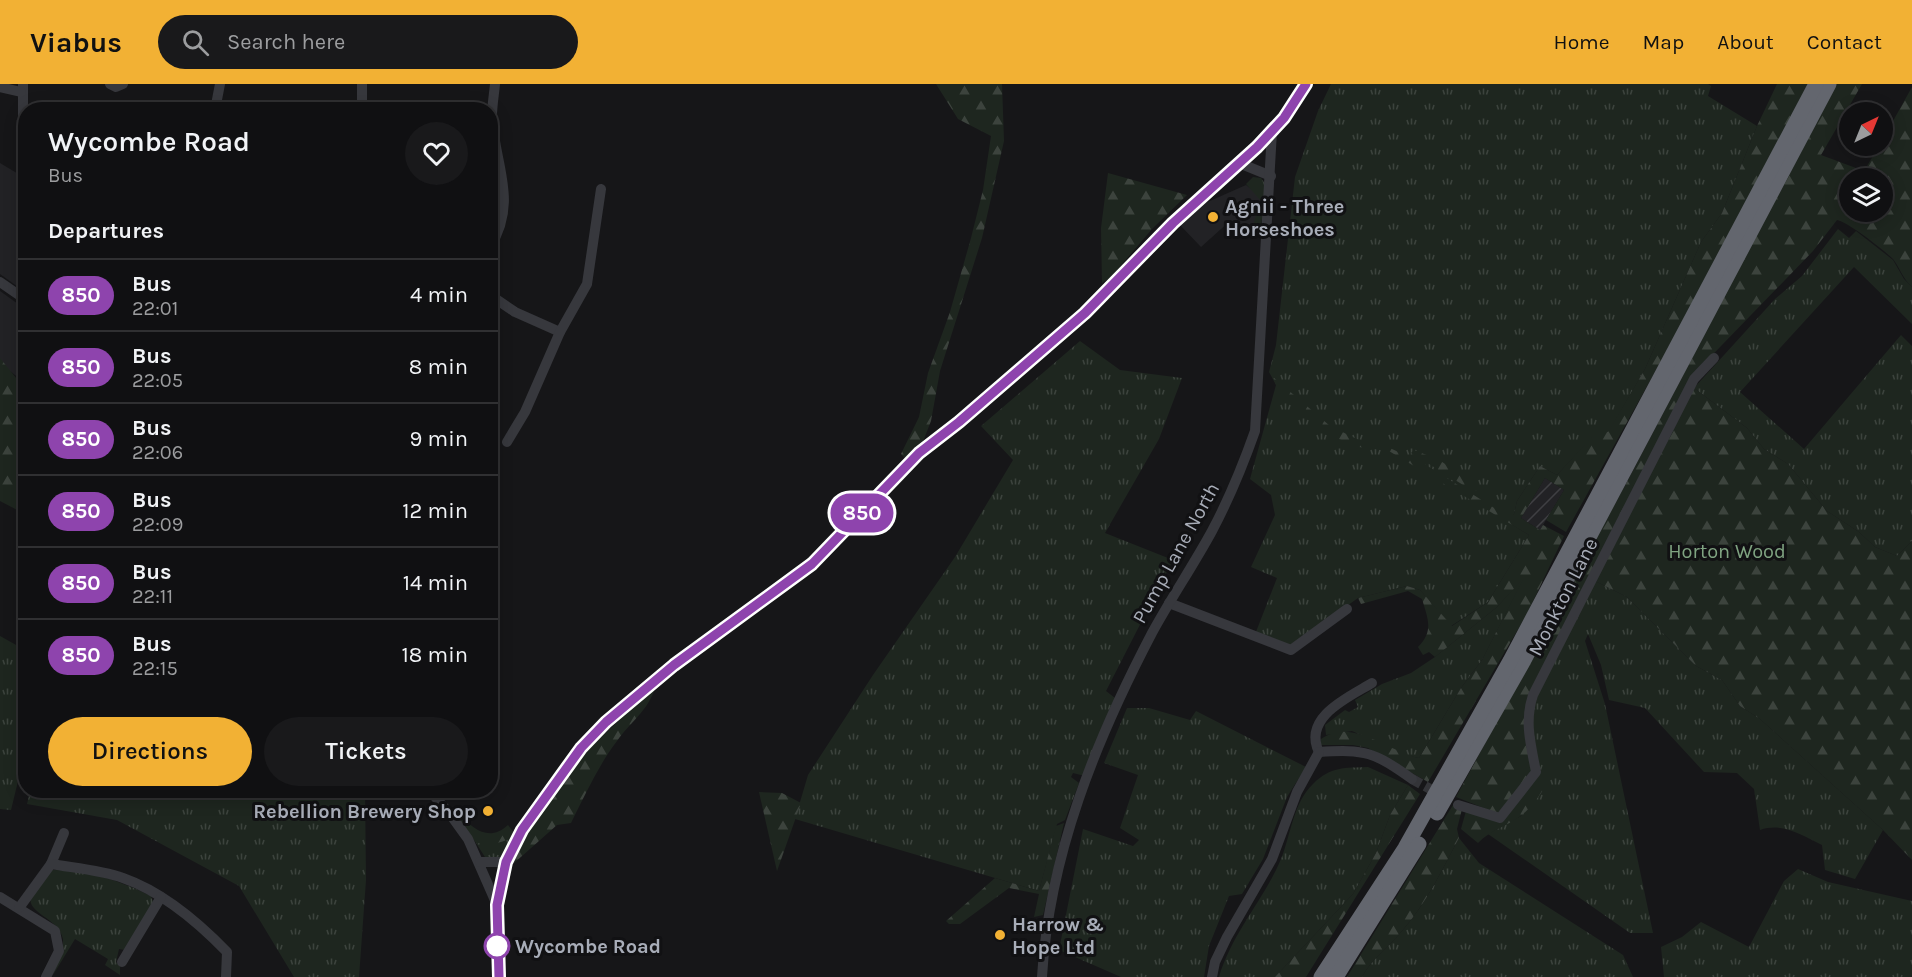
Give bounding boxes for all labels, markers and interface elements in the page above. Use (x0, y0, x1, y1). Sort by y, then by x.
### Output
search box (158, 15, 578, 69)
text: Viabus (30, 26, 122, 59)
icon: search (179, 26, 212, 59)
text: Search here (227, 29, 345, 55)
text: Home (1554, 30, 1610, 54)
text: Map (1643, 30, 1684, 54)
text: About (1717, 30, 1774, 54)
text: Contact (1807, 30, 1882, 54)
north arrow (1839, 102, 1893, 156)
map controls (1839, 102, 1893, 222)
button: heart (405, 122, 468, 185)
text: Wycombe Road (48, 125, 250, 158)
text: Bus (48, 164, 83, 187)
button: layers (1839, 168, 1893, 222)
place label: Agnii - Three Horseshoes (1225, 195, 1344, 241)
marker: Agnii - Three Horseshoes (1206, 210, 1220, 224)
text: Departures (48, 218, 164, 244)
text: Bus (132, 271, 172, 297)
text: 4 min (410, 282, 468, 308)
text: 850 (61, 283, 101, 307)
text: 22:01 (132, 297, 178, 320)
text: Bus (132, 343, 172, 369)
text: 8 min (409, 354, 468, 380)
text: 850 (61, 355, 101, 379)
text: 22:05 (132, 369, 183, 392)
text: Bus (132, 415, 172, 441)
text: 9 min (410, 426, 468, 452)
text: 850 (61, 427, 101, 451)
text: 22:06 (132, 441, 183, 464)
street label: Pump Lane North (1128, 479, 1224, 627)
text: Bus (132, 487, 172, 513)
line badge: 850 (828, 494, 896, 532)
text: 12 min (402, 498, 468, 524)
text: 850 (61, 499, 101, 523)
text: 850 (842, 501, 882, 525)
text: 22:09 (132, 513, 183, 536)
street label: Monkton Lane (1523, 534, 1603, 660)
park label: Horton Wood (1668, 540, 1786, 563)
text: Bus (132, 559, 172, 585)
text: 14 min (403, 570, 468, 596)
text: 850 (61, 571, 101, 595)
text: 22:11 (132, 585, 173, 608)
text: Bus (132, 631, 172, 657)
text: 18 min (402, 642, 468, 668)
text: 850 (61, 643, 101, 667)
text: 22:15 (132, 657, 178, 680)
button: Directions (48, 717, 252, 786)
button: Tickets (264, 717, 468, 786)
place label: Rebellion Brewery Shop (253, 800, 476, 823)
marker: Rebellion Brewery Shop (481, 804, 495, 818)
place label: Harrow & Hope Ltd (1012, 913, 1104, 959)
marker: Harrow & Hope Ltd (993, 928, 1007, 942)
marker: Wycombe Road (484, 933, 510, 959)
place label: Wycombe Road (515, 935, 661, 958)

